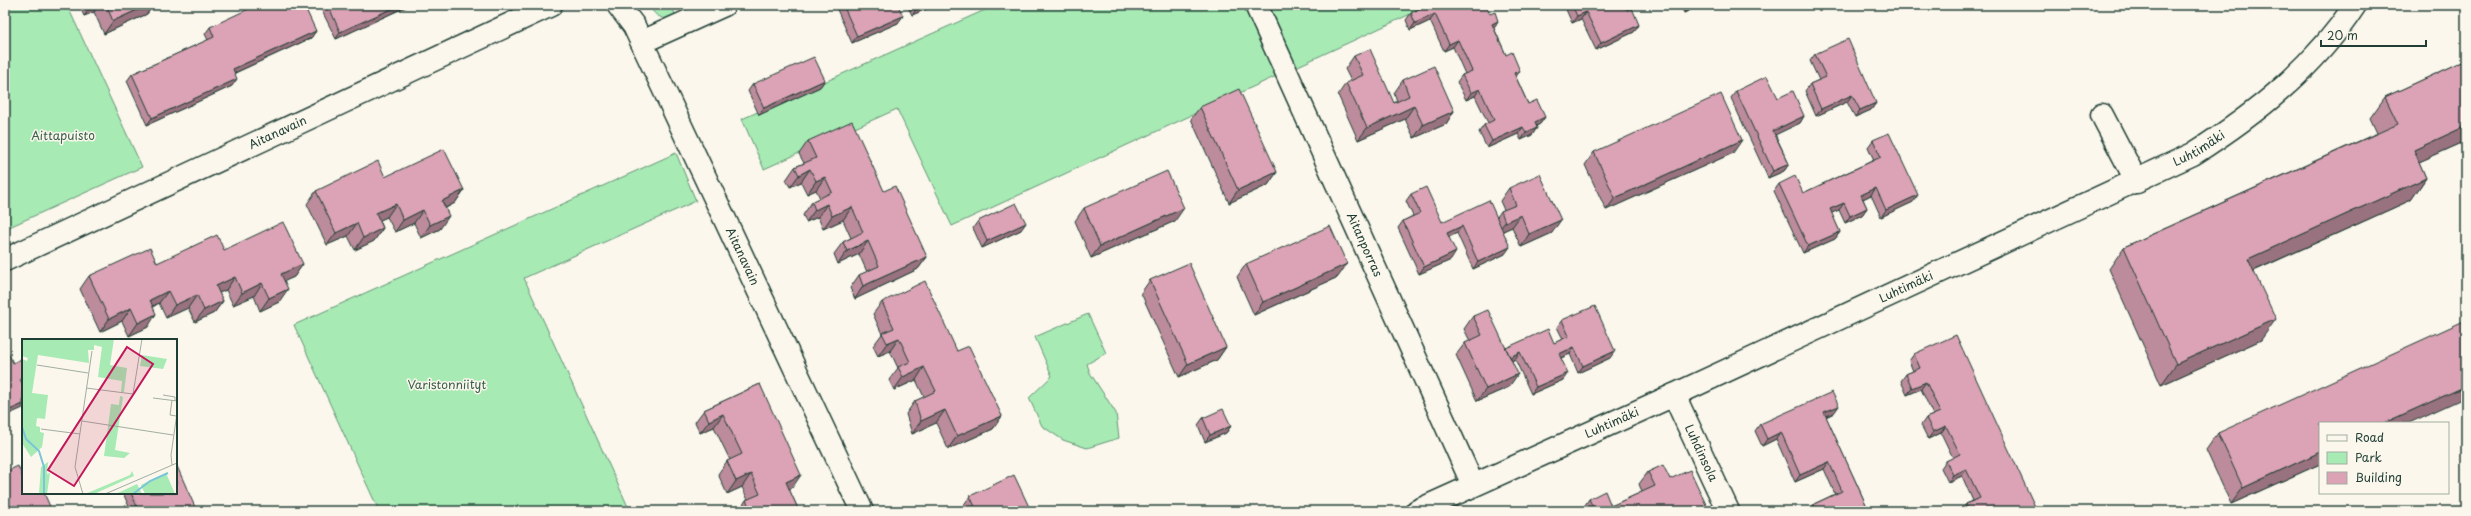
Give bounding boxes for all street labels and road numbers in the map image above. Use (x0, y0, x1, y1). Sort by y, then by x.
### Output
street label: Aitanavain (245, 110, 309, 153)
street label: Luhtimäki (2170, 125, 2228, 170)
street label: Aitanporras (1343, 209, 1388, 280)
street label: Aitanavain (722, 224, 765, 288)
street label: Luhtimäki (1876, 266, 1936, 307)
street label: Luhtimäki (1582, 402, 1642, 442)
street label: Luhdinsola (1681, 421, 1723, 485)

